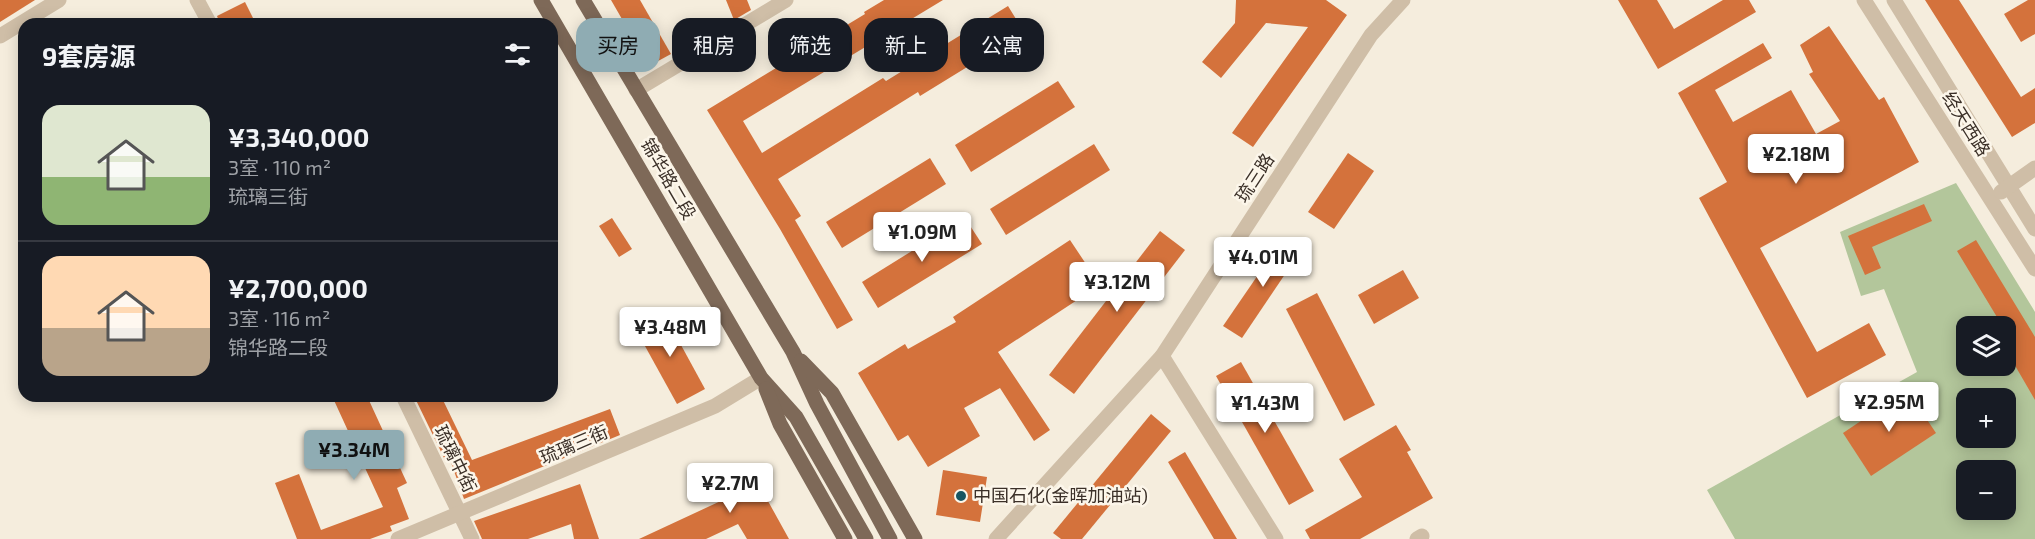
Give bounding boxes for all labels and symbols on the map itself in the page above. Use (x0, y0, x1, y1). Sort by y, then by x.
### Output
street label: 经天西路 (1938, 87, 1995, 160)
street label: 锦华路二段 (637, 134, 701, 223)
pin: ¥2.18M (1747, 134, 1845, 185)
street label: 琉三路 (1230, 149, 1278, 206)
pin: ¥1.09M (873, 212, 971, 263)
pin: ¥4.01M (1214, 237, 1312, 288)
pin: ¥3.12M (1068, 262, 1166, 313)
pin: ¥3.48M (621, 307, 719, 358)
pin: ¥2.95M (1840, 382, 1938, 433)
pin: ¥1.43M (1216, 383, 1314, 434)
street label: 琉璃三街 (536, 420, 611, 468)
street label: 琉璃中街 (430, 421, 482, 496)
pin: ¥3.34M (305, 430, 403, 481)
pin: ¥2.7M (688, 463, 772, 514)
place label: 中国石化(金晖加油站) (973, 484, 1148, 506)
marker: 中国石化(金晖加油站) (954, 489, 968, 503)

